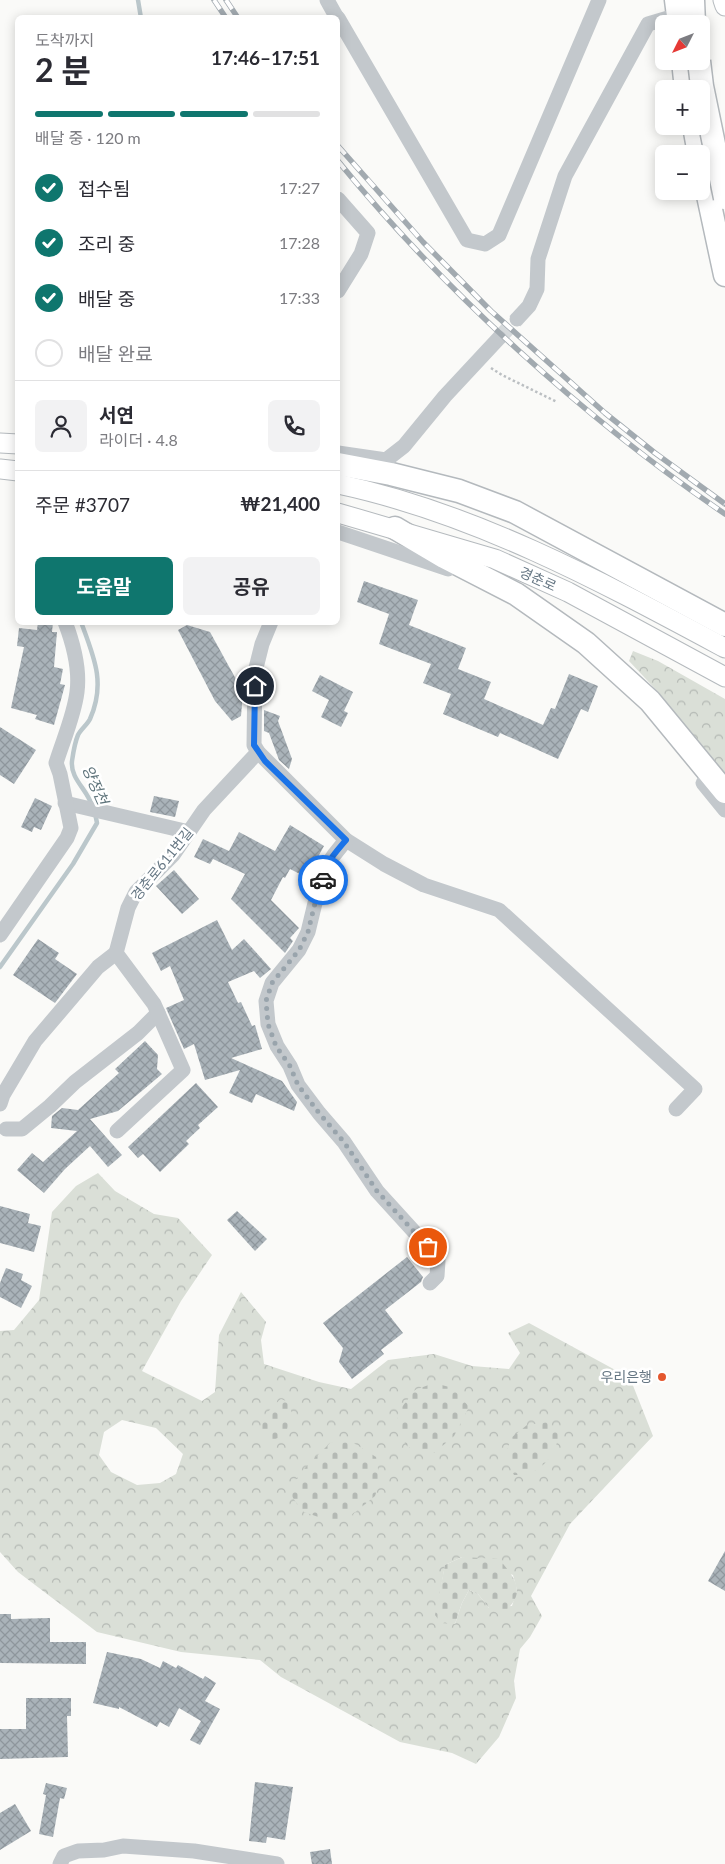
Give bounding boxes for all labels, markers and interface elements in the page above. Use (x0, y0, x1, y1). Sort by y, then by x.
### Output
north arrow (655, 15, 710, 70)
map controls (655, 15, 710, 200)
text: 도착까지 (35, 30, 94, 49)
text: 17:46–17:51 (211, 46, 320, 69)
text: 2 분 (35, 50, 91, 89)
button: + (655, 80, 710, 135)
text: 배달 중 · 120 m (35, 128, 141, 147)
button: − (655, 145, 710, 200)
icon: check (35, 174, 63, 202)
text: 접수됨 (78, 177, 130, 200)
text: 17:27 (279, 178, 320, 197)
icon: check (35, 229, 63, 257)
text: 조리 중 (78, 232, 135, 255)
text: 17:28 (279, 233, 320, 252)
icon: check (35, 284, 63, 312)
text: 배달 중 (78, 287, 135, 310)
text: 17:33 (279, 288, 320, 307)
text: 배달 완료 (78, 342, 153, 365)
button: person (35, 400, 87, 452)
button: phone (268, 400, 320, 452)
text: 서연 (99, 403, 134, 426)
text: 라이더 · 4.8 (99, 430, 178, 449)
text: ₩21,400 (240, 492, 320, 515)
text: 주문 #3707 (35, 493, 130, 516)
button: 도움말 (35, 557, 173, 615)
button: 공유 (183, 557, 320, 615)
street label: 경춘로 (517, 563, 559, 594)
pin (234, 665, 276, 707)
icon: home (241, 672, 269, 700)
water label: 양정천 (79, 762, 113, 809)
street label: 경춘로611번길 (127, 824, 196, 904)
courier (298, 855, 348, 905)
icon: car (309, 866, 337, 894)
pin (407, 1226, 449, 1268)
icon: bag (414, 1233, 442, 1261)
place label: 우리은행 (600, 1368, 652, 1385)
marker: 우리은행 (656, 1371, 668, 1383)

